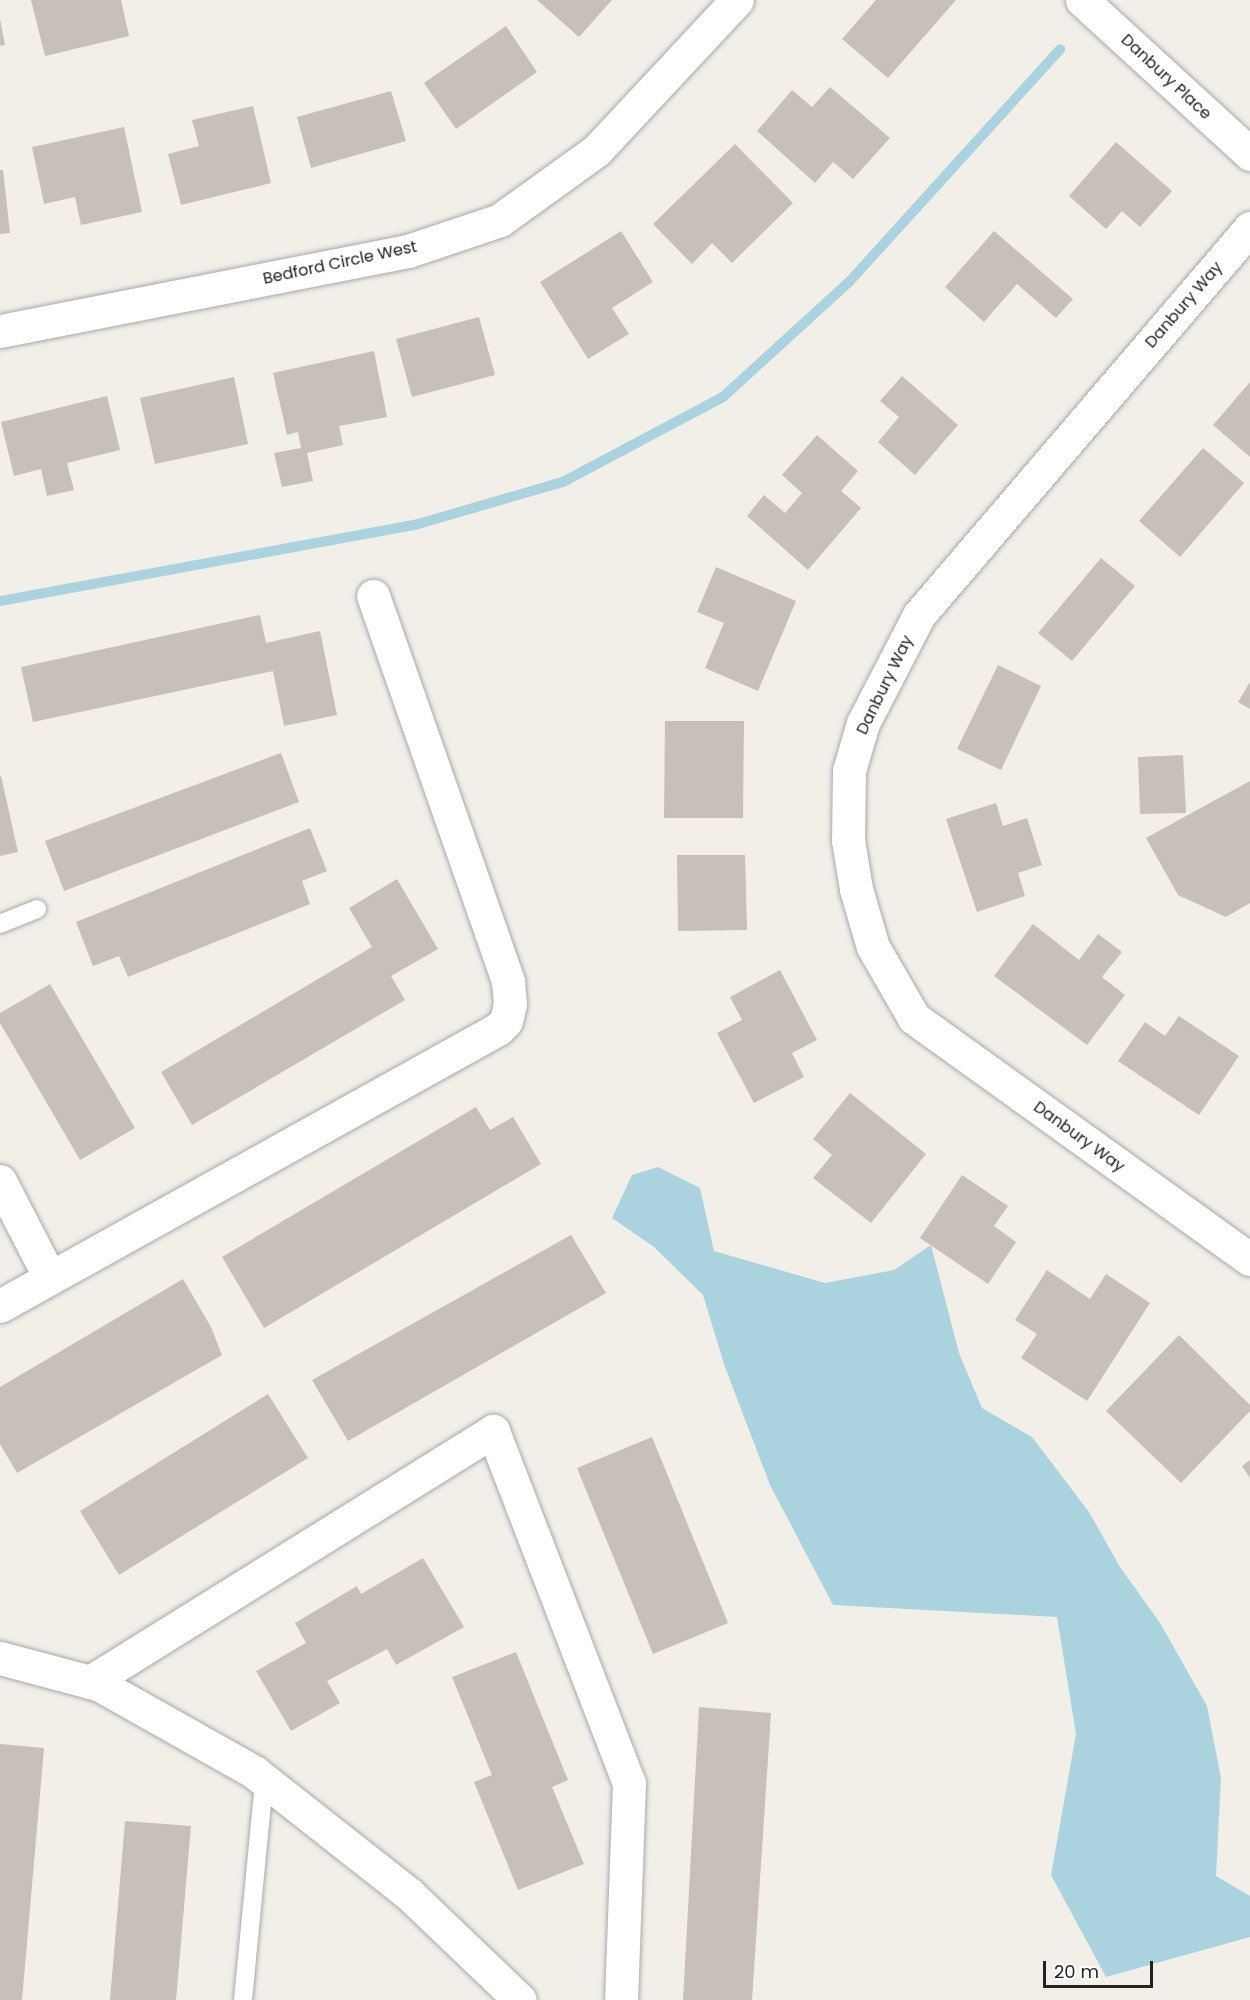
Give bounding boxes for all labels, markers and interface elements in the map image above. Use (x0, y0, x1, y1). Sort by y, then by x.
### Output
street label: Danbury Place (1117, 30, 1215, 124)
street label: Bedford Circle West (261, 237, 419, 289)
street label: Danbury Way (1141, 258, 1227, 352)
street label: Danbury Way (853, 632, 917, 738)
street label: Danbury Way (1030, 1097, 1128, 1177)
scale bar (1046, 1949, 1156, 1987)
text: 20 m (1054, 1959, 1099, 1984)

